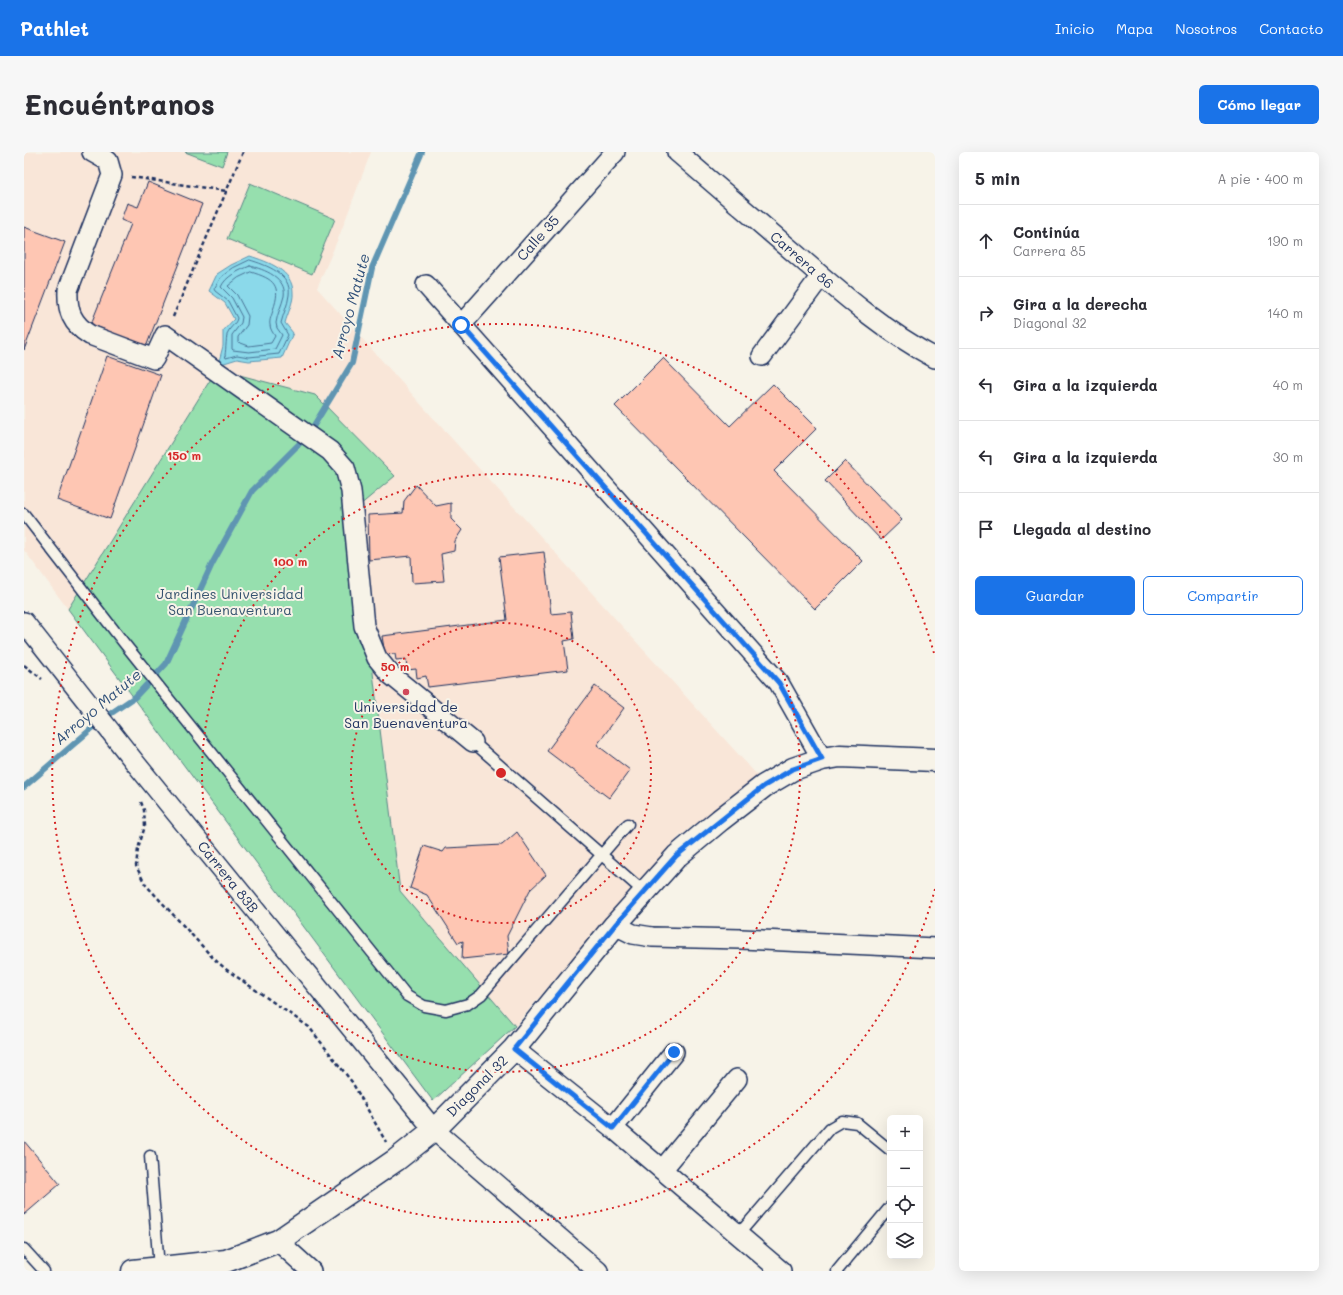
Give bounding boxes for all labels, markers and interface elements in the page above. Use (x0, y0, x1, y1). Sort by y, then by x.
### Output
text: Pathlet (20, 16, 89, 41)
text: Inicio (1055, 19, 1094, 38)
text: Mapa (1116, 19, 1153, 38)
text: Nosotros (1175, 19, 1237, 38)
text: Contacto (1259, 19, 1323, 38)
button: Cómo llegar (1199, 85, 1319, 124)
text: Encuéntranos (24, 86, 215, 122)
text: 5 min (975, 167, 1020, 189)
text: A pie · 400 m (1218, 170, 1303, 187)
street label: Calle 35 (512, 211, 563, 265)
text: Continúa (1013, 222, 1080, 242)
street label: Carrera 86 (766, 227, 838, 293)
icon: ahead (975, 230, 997, 252)
text: 190 m (1267, 232, 1303, 249)
text: Carrera 85 (1013, 242, 1086, 259)
water label: Arroyo Matute (326, 251, 374, 360)
text: Gira a la derecha (1013, 294, 1147, 314)
icon: right (975, 302, 997, 324)
text: 140 m (1267, 304, 1303, 321)
text: Diagonal 32 (1013, 314, 1087, 331)
route start (452, 316, 470, 334)
icon: left (975, 374, 997, 396)
text: Gira a la izquierda (1013, 375, 1158, 395)
text: 40 m (1273, 376, 1303, 393)
icon: left (975, 446, 997, 468)
text: 150 m (167, 447, 201, 463)
text: Gira a la izquierda (1013, 447, 1158, 467)
text: 30 m (1273, 448, 1303, 465)
icon: arrive (975, 518, 997, 540)
text: Llegada al destino (1013, 519, 1151, 539)
text: 100 m (273, 553, 307, 569)
button: Guardar (975, 576, 1135, 615)
button: Compartir (1143, 576, 1303, 615)
park label: Jardines Universidad San Buenaventura (157, 584, 303, 619)
text: 50 m (381, 658, 409, 674)
water label: Arroyo Matute (50, 664, 145, 749)
marker: Universidad de San Buenaventura (401, 687, 411, 697)
place label: Universidad de San Buenaventura (344, 697, 468, 732)
centre of rings (494, 766, 508, 780)
street label: Carrera 83B (194, 837, 263, 916)
route end (665, 1043, 683, 1061)
street label: Diagonal 32 (442, 1051, 511, 1120)
map controls (887, 1115, 923, 1259)
button: + (887, 1115, 923, 1151)
button: − (887, 1151, 923, 1187)
button: locate (887, 1187, 923, 1223)
button: layers (887, 1223, 923, 1259)

